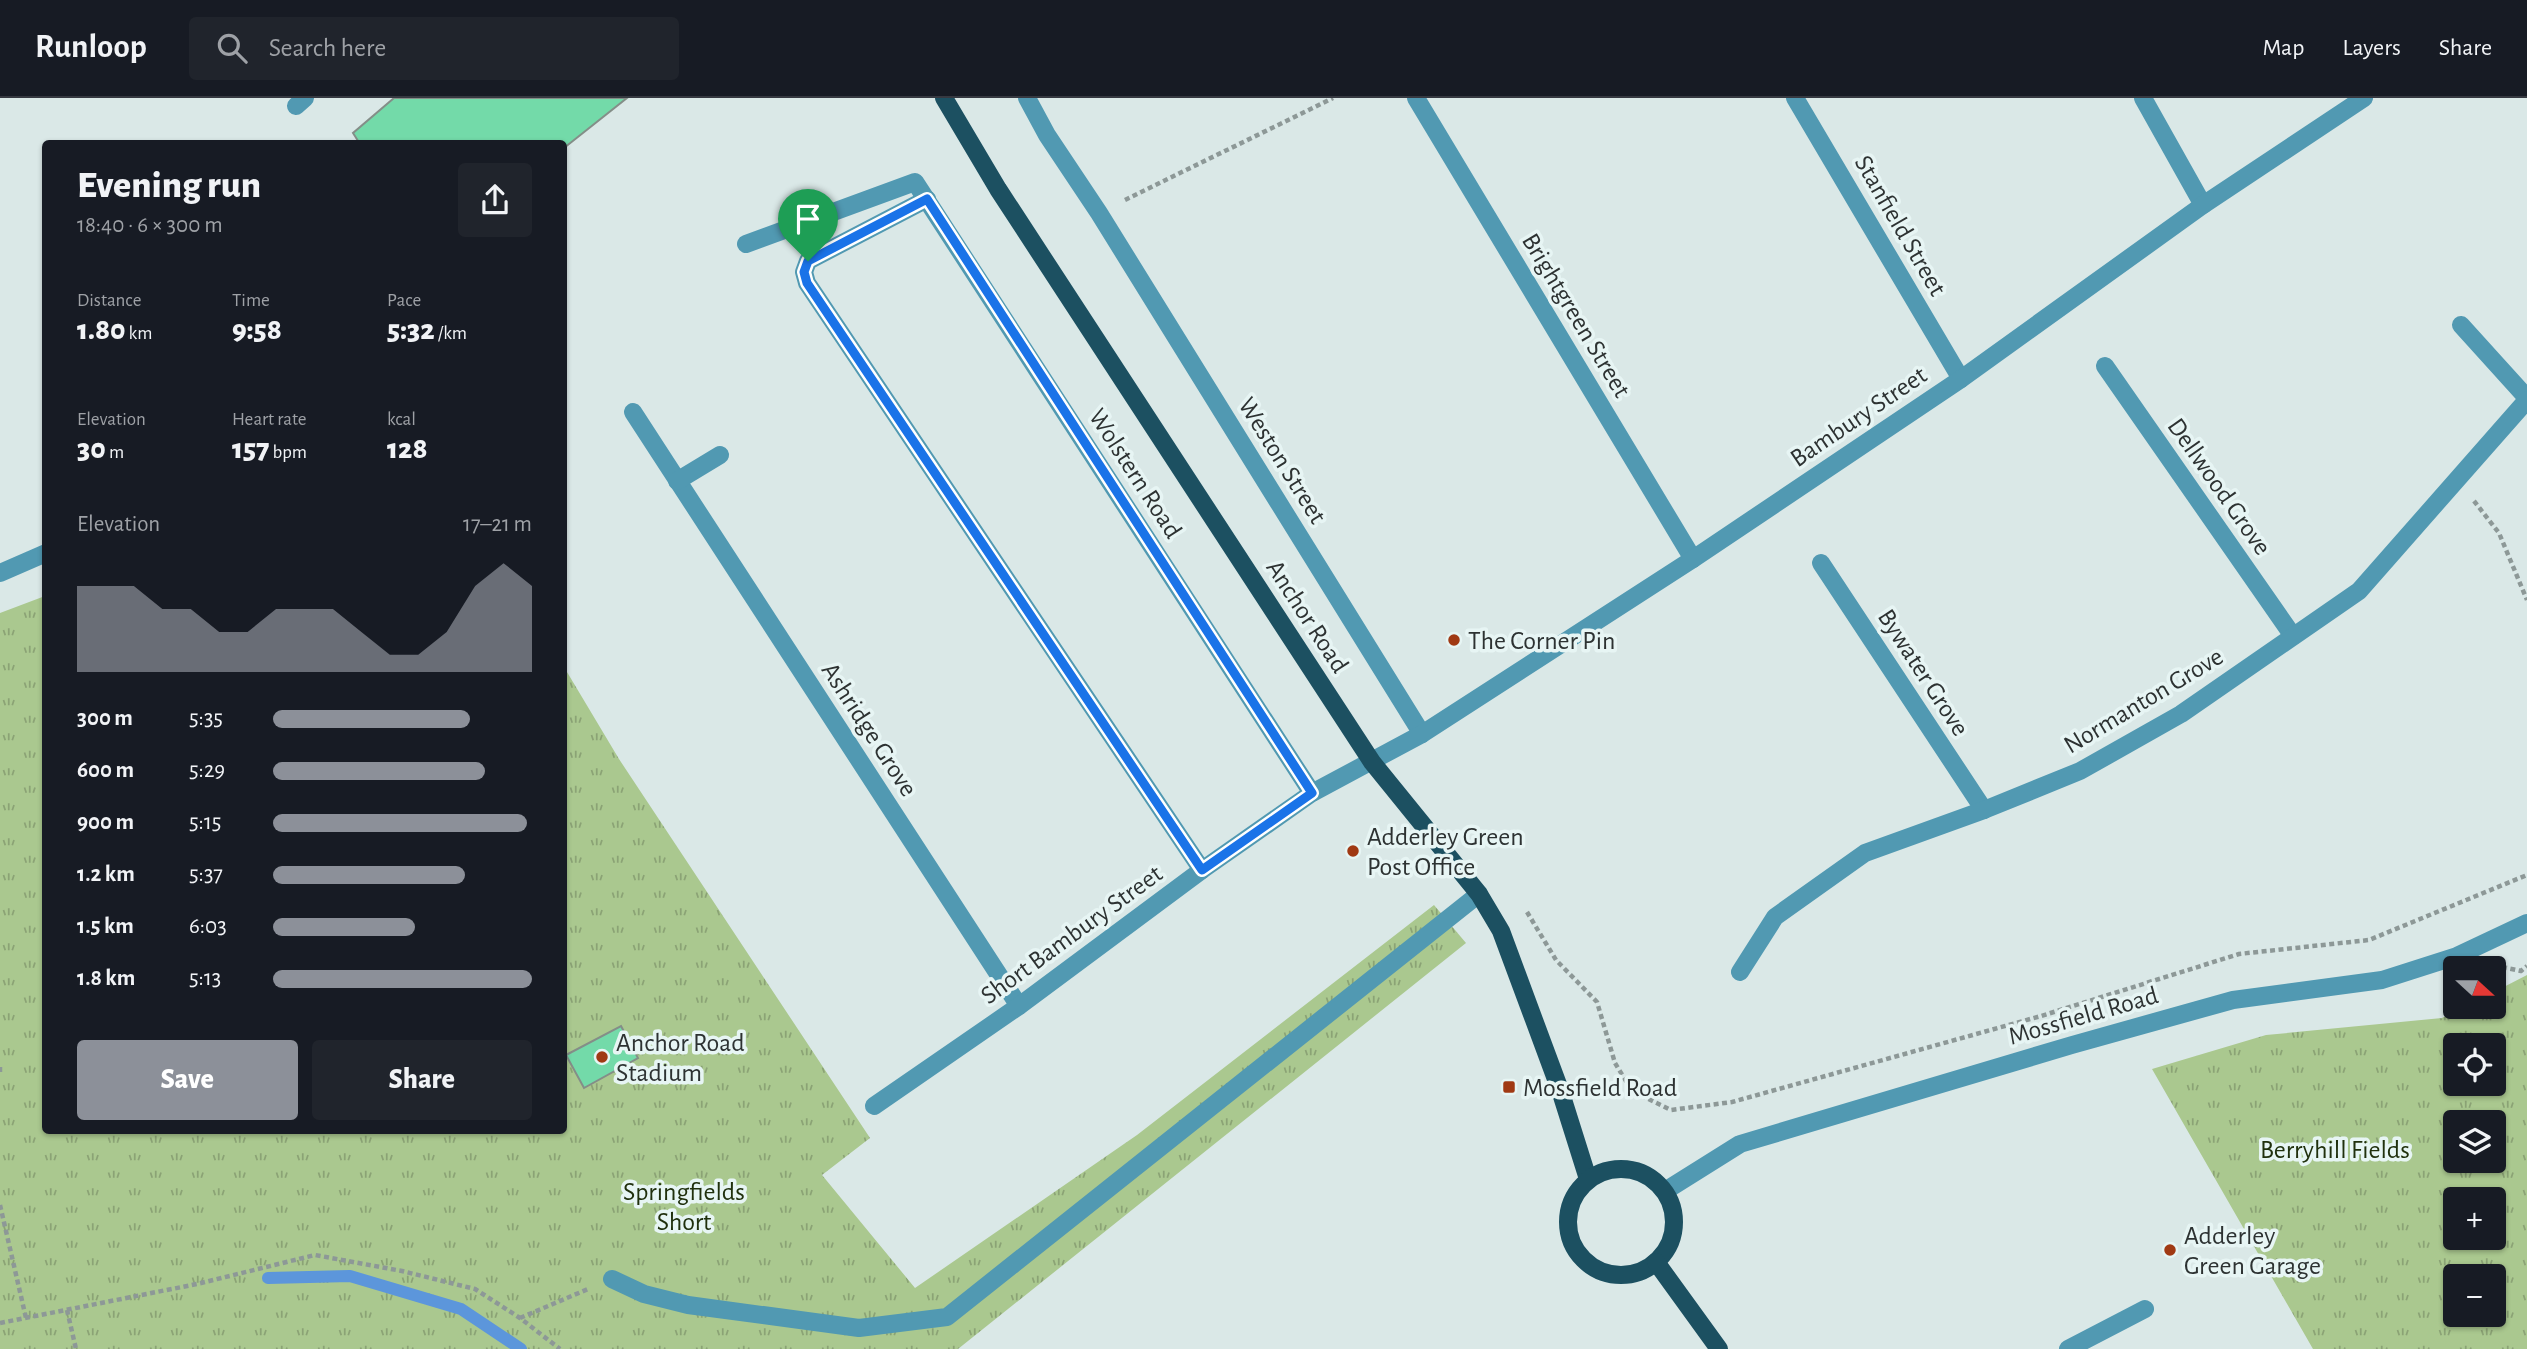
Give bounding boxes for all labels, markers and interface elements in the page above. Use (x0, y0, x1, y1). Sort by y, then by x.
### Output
search box (189, 17, 679, 80)
icon: search (213, 29, 251, 67)
text: Runloop (35, 31, 147, 64)
text: Search here (269, 35, 386, 61)
text: Map (2262, 36, 2304, 60)
text: Layers (2342, 36, 2401, 60)
text: Share (2439, 36, 2492, 60)
street label: Stanfield Street (1850, 151, 1951, 300)
button: share (458, 163, 532, 237)
text: Evening run (77, 167, 261, 205)
pin (778, 189, 838, 261)
icon: arrive (789, 200, 827, 238)
text: 18:40 · 6 × 300 m (77, 214, 223, 237)
street label: Brightgreen Street (1517, 229, 1635, 402)
text: Distance (77, 291, 141, 310)
text: Time (232, 291, 270, 310)
text: Pace (387, 291, 421, 310)
text: 1.80 (77, 315, 125, 345)
text: 9:58 (232, 315, 282, 345)
text: 5:32 (387, 315, 435, 345)
text: km (125, 324, 152, 343)
text: /km (435, 324, 467, 343)
street label: Bambury Street (1786, 362, 1931, 472)
street label: Weston Street (1233, 393, 1331, 528)
street label: Wolstern Road (1084, 404, 1187, 543)
text: Elevation (77, 410, 146, 429)
text: Heart rate (232, 410, 307, 429)
text: kcal (387, 410, 416, 429)
street label: Dellwood Grove (2162, 413, 2276, 560)
text: 30 (77, 434, 106, 464)
text: 157 (232, 434, 269, 464)
text: 128 (387, 434, 427, 464)
text: m (106, 443, 124, 462)
text: bpm (269, 443, 307, 462)
text: Elevation (77, 513, 160, 536)
text: 17–21 m (463, 513, 532, 536)
street label: Anchor Road (1261, 556, 1353, 678)
street label: Bywater Grove (1873, 605, 1974, 741)
place label: The Corner Pin (1468, 628, 1616, 654)
marker: The Corner Pin (1446, 632, 1462, 648)
street label: Normanton Grove (2059, 643, 2228, 759)
street label: Ashridge Grove (816, 658, 922, 801)
text: 300 m (77, 707, 133, 730)
text: 5:35 (189, 707, 223, 730)
text: 600 m (77, 759, 134, 782)
text: 5:29 (189, 759, 225, 782)
text: 900 m (77, 811, 134, 834)
text: 5:15 (189, 811, 221, 834)
place label: Adderley Green Post Office (1367, 824, 1524, 880)
marker: Adderley Green Post Office (1345, 843, 1361, 859)
street label: Short Bambury Street (976, 860, 1167, 1009)
text: 1.2 km (77, 863, 135, 886)
text: 5:37 (189, 863, 223, 886)
text: 1.5 km (77, 915, 134, 938)
text: 6:03 (189, 915, 227, 938)
north arrow (2443, 956, 2506, 1018)
map controls (2443, 956, 2506, 1327)
text: 1.8 km (77, 967, 135, 990)
text: 5:13 (189, 967, 221, 990)
street label: Mossfield Road (2006, 982, 2161, 1050)
place label: Anchor Road Stadium (616, 1030, 745, 1086)
button: locate (2443, 1033, 2506, 1096)
button: Save (77, 1040, 298, 1120)
button: Share (312, 1040, 532, 1120)
marker: Anchor Road Stadium (594, 1049, 610, 1065)
place label: Mossfield Road (1523, 1075, 1677, 1101)
marker: Mossfield Road (1501, 1079, 1517, 1095)
button: layers (2443, 1110, 2506, 1173)
park label: Berryhill Fields (2260, 1137, 2410, 1163)
park label: Springfields Short (623, 1179, 745, 1235)
button: + (2443, 1187, 2506, 1250)
place label: Adderley Green Garage (2184, 1223, 2321, 1279)
marker: Adderley Green Garage (2162, 1242, 2178, 1258)
button: − (2443, 1264, 2506, 1327)

